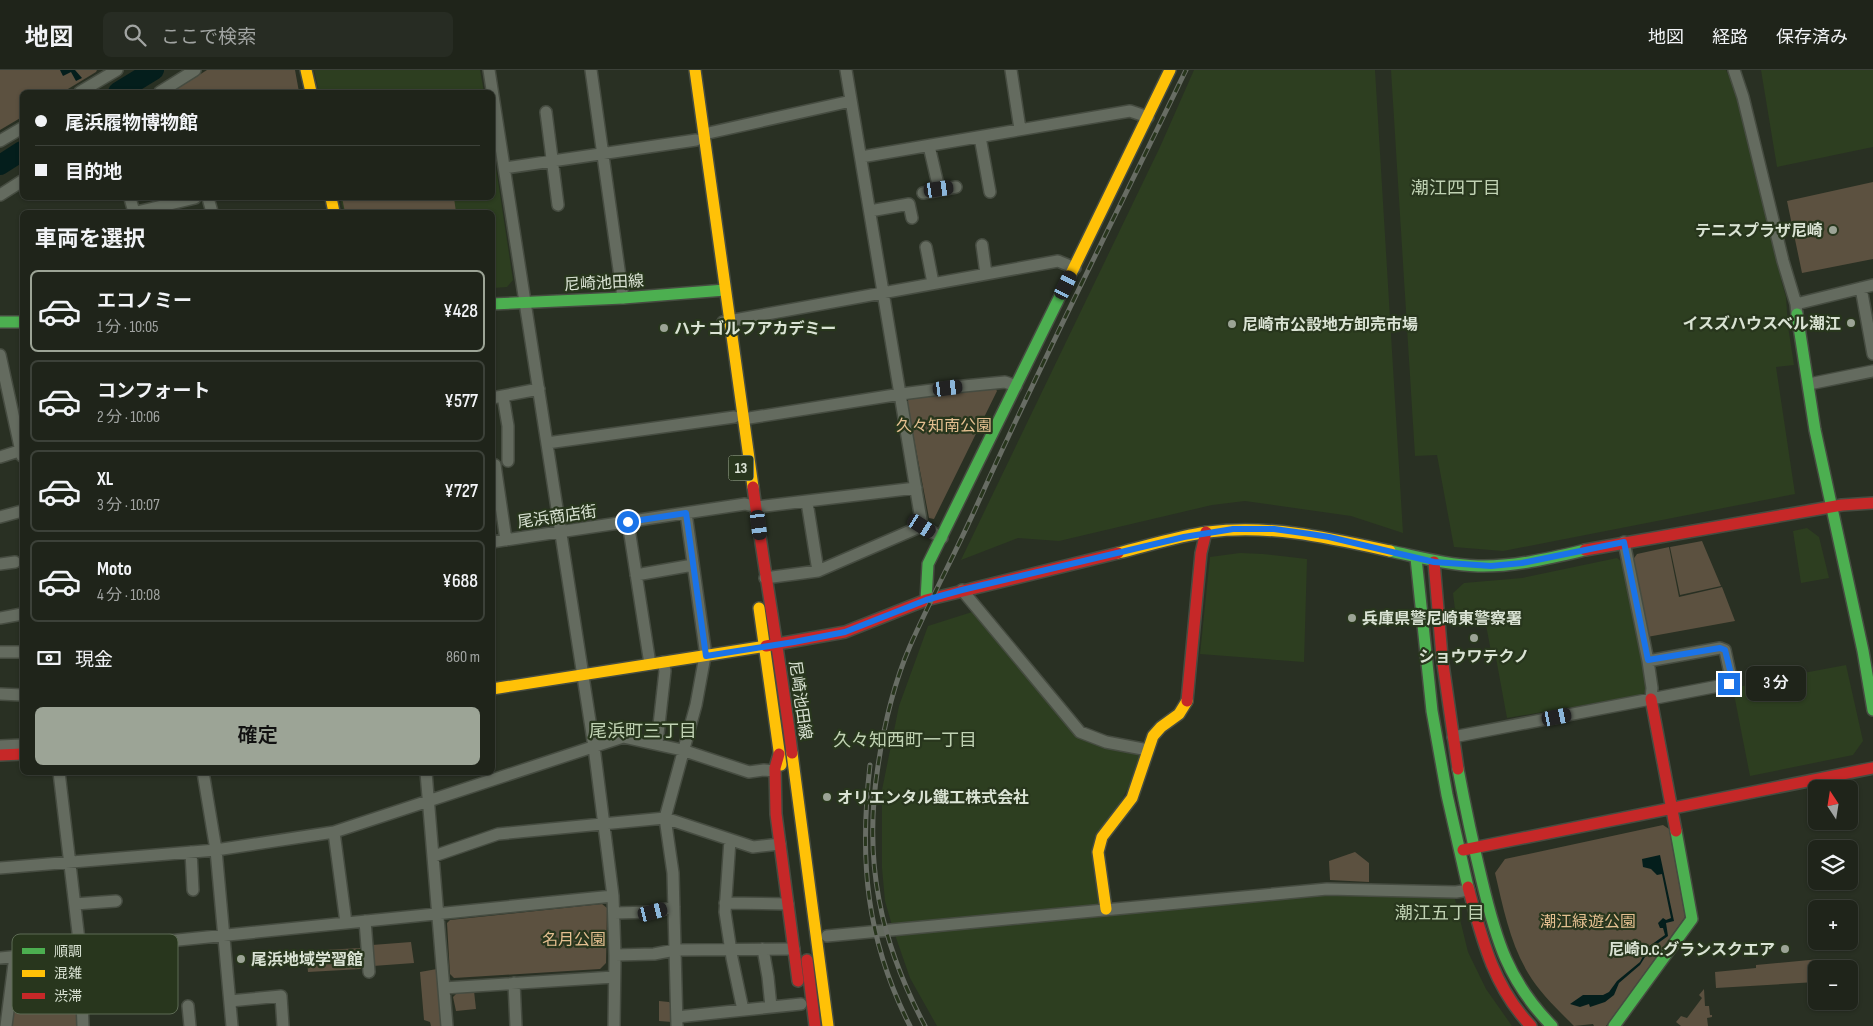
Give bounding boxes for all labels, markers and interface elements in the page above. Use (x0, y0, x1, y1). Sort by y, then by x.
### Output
search box (103, 12, 453, 57)
icon: search (121, 21, 149, 49)
text: 地図 (25, 23, 73, 52)
text: ここで検索 (161, 26, 256, 49)
text: 地図 (1648, 27, 1684, 48)
text: 経路 (1712, 27, 1748, 48)
text: 保存済み (1776, 27, 1848, 48)
text: 尾浜履物博物館 (65, 112, 198, 135)
text: 目的地 (65, 161, 122, 184)
district label: 潮江四丁目 (1411, 178, 1501, 199)
car (923, 179, 954, 199)
place label: テニスプラザ尼崎 (1695, 222, 1823, 241)
marker: テニスプラザ尼崎 (1827, 224, 1839, 236)
text: 車両を選択 (35, 226, 145, 253)
car (1052, 268, 1079, 302)
street label: 尼崎池田線 (564, 272, 645, 295)
icon: car (37, 289, 82, 334)
text: エコノミー (97, 290, 192, 313)
text: ¥428 (443, 300, 478, 323)
place label: イスズハウスベル潮江 (1683, 315, 1841, 334)
place label: 尼崎市公設地方卸売市場 (1242, 316, 1418, 335)
marker: イスズハウスベル潮江 (1845, 317, 1857, 329)
text: 1 分 · 10:05 (97, 318, 159, 337)
marker: 尼崎市公設地方卸売市場 (1226, 318, 1238, 330)
place label: ハナ ゴルフアカデミー (674, 319, 837, 339)
marker: ハナ ゴルフアカデミー (658, 322, 670, 334)
icon: car (37, 379, 82, 424)
car (932, 379, 963, 397)
text: コンフォート (97, 380, 210, 403)
text: ¥577 (444, 390, 478, 413)
text: 2 分 · 10:06 (97, 408, 160, 427)
park label: 久々知南公園 (896, 417, 992, 436)
road number: 13 (728, 456, 754, 480)
text: XL (97, 468, 113, 491)
icon: car (37, 469, 82, 514)
text: ¥727 (444, 480, 478, 503)
text: 3 分 · 10:07 (97, 496, 160, 515)
street label: 尾浜商店街 (516, 503, 598, 532)
car (749, 509, 768, 541)
route start (617, 511, 639, 533)
car (905, 512, 938, 540)
text: Moto (97, 558, 132, 581)
icon: car (37, 559, 82, 604)
text: ¥688 (442, 570, 478, 593)
text: 4 分 · 10:08 (97, 586, 160, 605)
place label: 兵庫県警尼崎東警察署 (1362, 610, 1522, 629)
marker: 兵庫県警尼崎東警察署 (1346, 612, 1358, 624)
marker: ショウワテクノ (1468, 632, 1480, 644)
icon: cash (35, 644, 63, 672)
text: 860 m (446, 648, 480, 667)
place label: ショウワテクノ (1418, 648, 1530, 667)
text: 現金 (75, 649, 113, 672)
street label: 尼崎池田線 (785, 659, 814, 741)
callout: 3 分 (1746, 666, 1806, 702)
route end (1718, 673, 1740, 695)
text: 3 分 (1763, 674, 1789, 693)
button: 確定 (35, 707, 480, 765)
car (1540, 707, 1573, 727)
district label: 尾浜町三丁目 (589, 721, 697, 742)
district label: 久々知西町一丁目 (833, 730, 977, 751)
north arrow (1808, 780, 1858, 830)
map controls (1808, 780, 1858, 1010)
place label: オリエンタル鐵工株式会社 (837, 788, 1029, 808)
marker: オリエンタル鐵工株式会社 (821, 791, 833, 803)
button: layers (1808, 840, 1858, 890)
button: + (1808, 900, 1858, 950)
car (636, 901, 669, 923)
district label: 潮江五丁目 (1395, 903, 1485, 924)
park label: 潮江緑遊公園 (1540, 913, 1636, 932)
park label: 名月公園 (542, 931, 606, 950)
legend (12, 934, 178, 1014)
place label: 尼崎D.C.グランスクエア (1608, 940, 1775, 960)
text: 順調 (54, 943, 82, 960)
marker: 尼崎D.C.グランスクエア (1779, 943, 1791, 955)
place label: 尾浜地域学習館 (251, 951, 363, 970)
marker: 尾浜地域学習館 (235, 953, 247, 965)
button: − (1808, 960, 1858, 1010)
text: 混雑 (54, 965, 82, 982)
text: 渋滞 (54, 988, 82, 1005)

